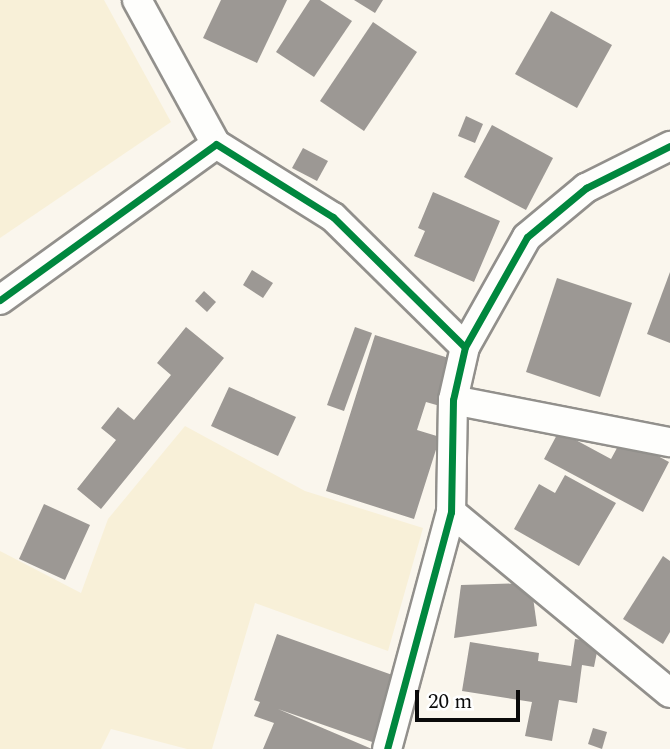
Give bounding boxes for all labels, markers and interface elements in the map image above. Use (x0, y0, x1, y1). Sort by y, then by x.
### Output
scale bar (418, 676, 523, 720)
text: 20 m (428, 686, 472, 718)

